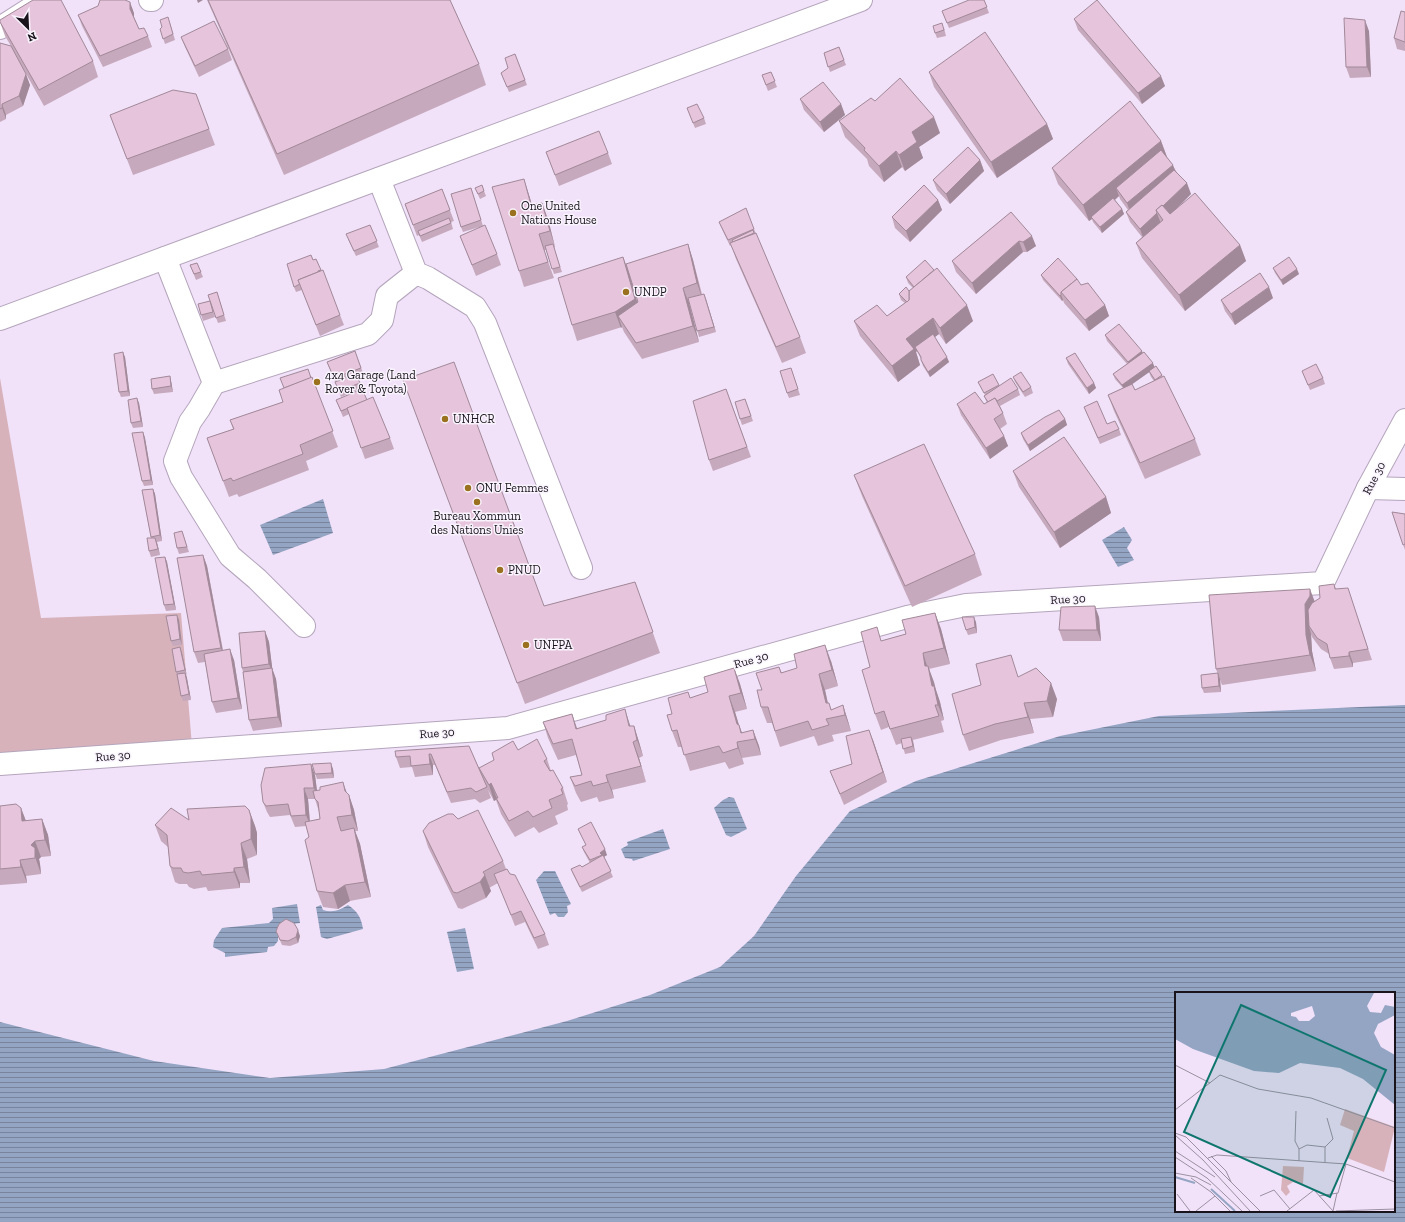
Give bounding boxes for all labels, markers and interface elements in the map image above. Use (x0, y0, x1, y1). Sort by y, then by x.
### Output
north arrow (8, 8, 48, 48)
text: N (25, 29, 38, 45)
place label: One United Nations House (521, 199, 597, 227)
marker: One United Nations House (508, 208, 518, 218)
place label: UNDP (634, 285, 667, 299)
marker: UNDP (621, 287, 631, 297)
place label: 4x4 Garage (Land Rover & Toyota) (325, 368, 416, 396)
marker: 4x4 Garage (Land Rover & Toyota) (312, 377, 322, 387)
place label: UNHCR (453, 412, 495, 426)
marker: UNHCR (440, 414, 450, 424)
street label: Rue 30 (1360, 459, 1389, 497)
place label: ONU Femmes (476, 481, 549, 495)
marker: ONU Femmes (463, 483, 473, 493)
marker: Bureau Xommun des Nations Unies (472, 497, 482, 507)
place label: Bureau Xommun des Nations Unies (431, 509, 523, 537)
place label: PNUD (508, 563, 541, 577)
marker: PNUD (495, 565, 505, 575)
street label: Rue 30 (1050, 591, 1086, 607)
place label: UNFPA (534, 638, 572, 652)
marker: UNFPA (521, 640, 531, 650)
street label: Rue 30 (732, 649, 770, 671)
street label: Rue 30 (419, 725, 455, 741)
street label: Rue 30 (95, 748, 131, 764)
inset map (1175, 992, 1395, 1212)

